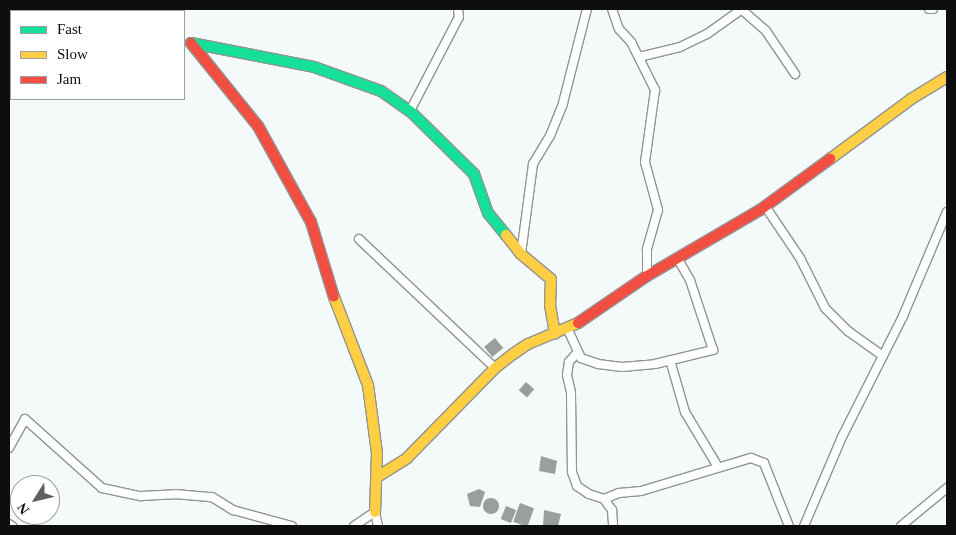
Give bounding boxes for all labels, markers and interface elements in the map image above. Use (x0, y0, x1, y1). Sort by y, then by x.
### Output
legend (10, 10, 185, 100)
text: Fast (57, 21, 82, 37)
text: Slow (57, 46, 88, 62)
text: Jam (57, 71, 81, 87)
north arrow (10, 475, 60, 525)
text: N (14, 500, 32, 517)

